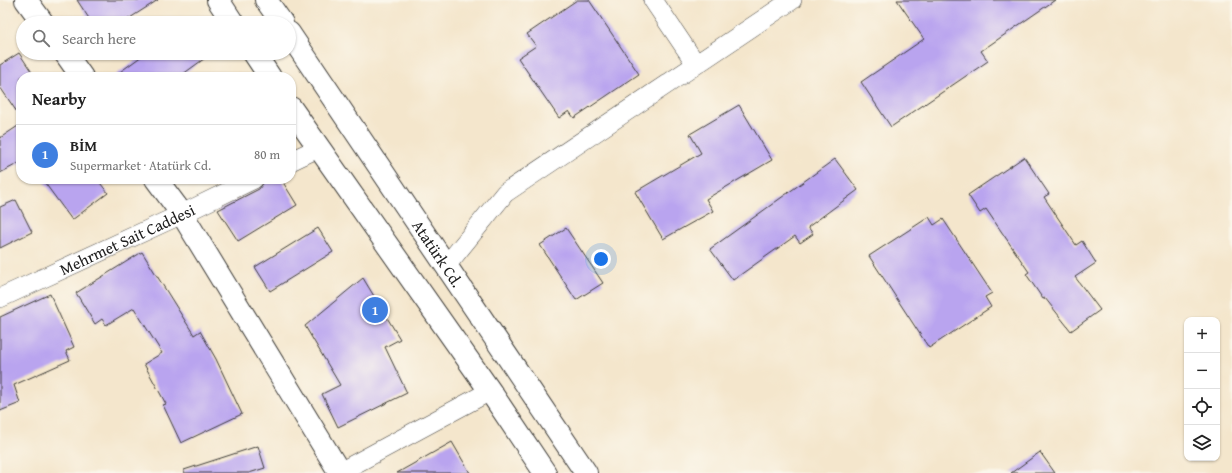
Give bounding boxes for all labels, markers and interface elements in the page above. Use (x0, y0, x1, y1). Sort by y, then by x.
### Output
search box (16, 16, 296, 60)
icon: search (30, 27, 52, 49)
text: Search here (62, 28, 136, 49)
text: Nearby (32, 86, 86, 111)
text: BİM (70, 135, 97, 156)
text: 1 (42, 145, 48, 164)
text: 80 m (254, 145, 280, 164)
text: Supermarket · Atatürk Cd. (70, 156, 211, 175)
street label: Mehrmet Sait Caddesi (55, 197, 199, 281)
street label: Atatürk Cd. (406, 215, 469, 292)
your location (591, 249, 611, 269)
pin: 1 (362, 295, 388, 325)
map controls (1184, 317, 1220, 461)
button: + (1184, 317, 1220, 353)
button: − (1184, 353, 1220, 389)
button: locate (1184, 389, 1220, 425)
button: layers (1184, 425, 1220, 461)

